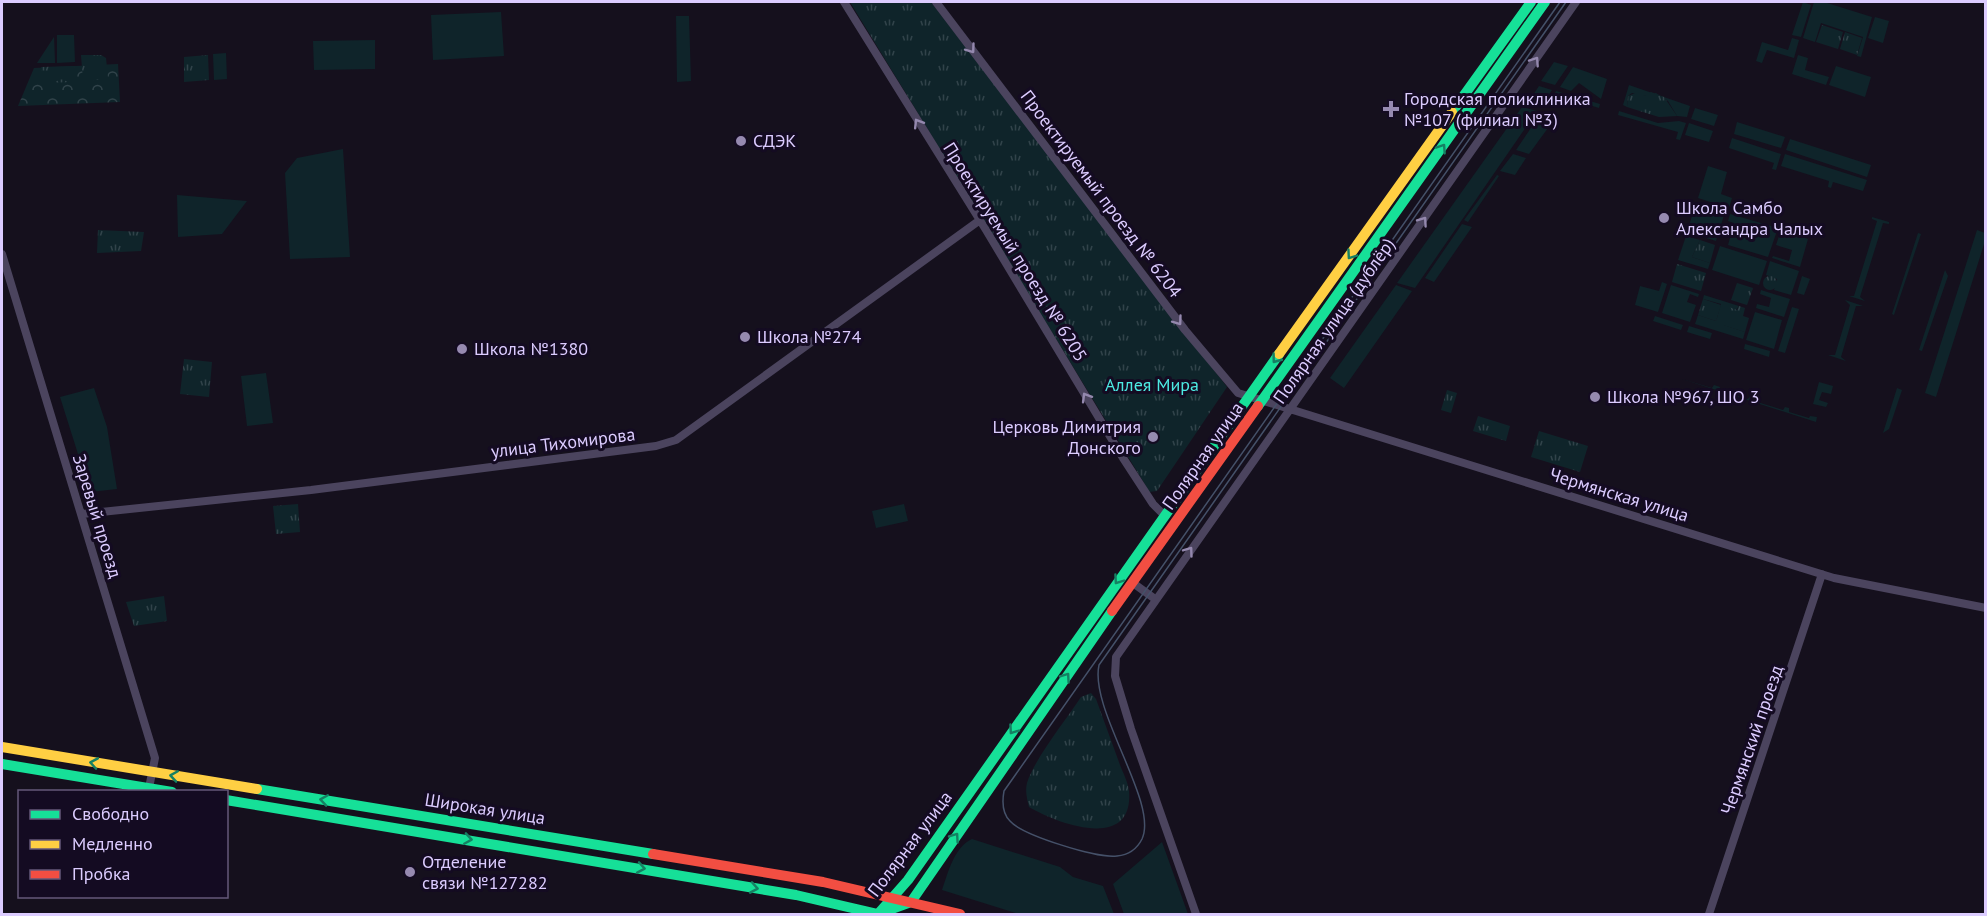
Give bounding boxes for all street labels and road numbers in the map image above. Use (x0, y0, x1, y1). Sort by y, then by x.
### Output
street label: Проектируемый проезд № 6204 (1016, 85, 1187, 302)
street label: Проектируемый проезд № 6205 (938, 138, 1093, 366)
street label: Полярная улица (дублёр) (1268, 233, 1400, 408)
street label: Полярная улица (1157, 397, 1248, 514)
street label: улица Тихомирова (490, 422, 636, 463)
street label: Заревый проезд (68, 451, 127, 581)
street label: Чермянская улица (1547, 462, 1692, 527)
street label: Чермянский проезд (1715, 662, 1788, 818)
street label: Полярная улица (862, 786, 957, 901)
street label: Широкая улица (423, 788, 547, 829)

